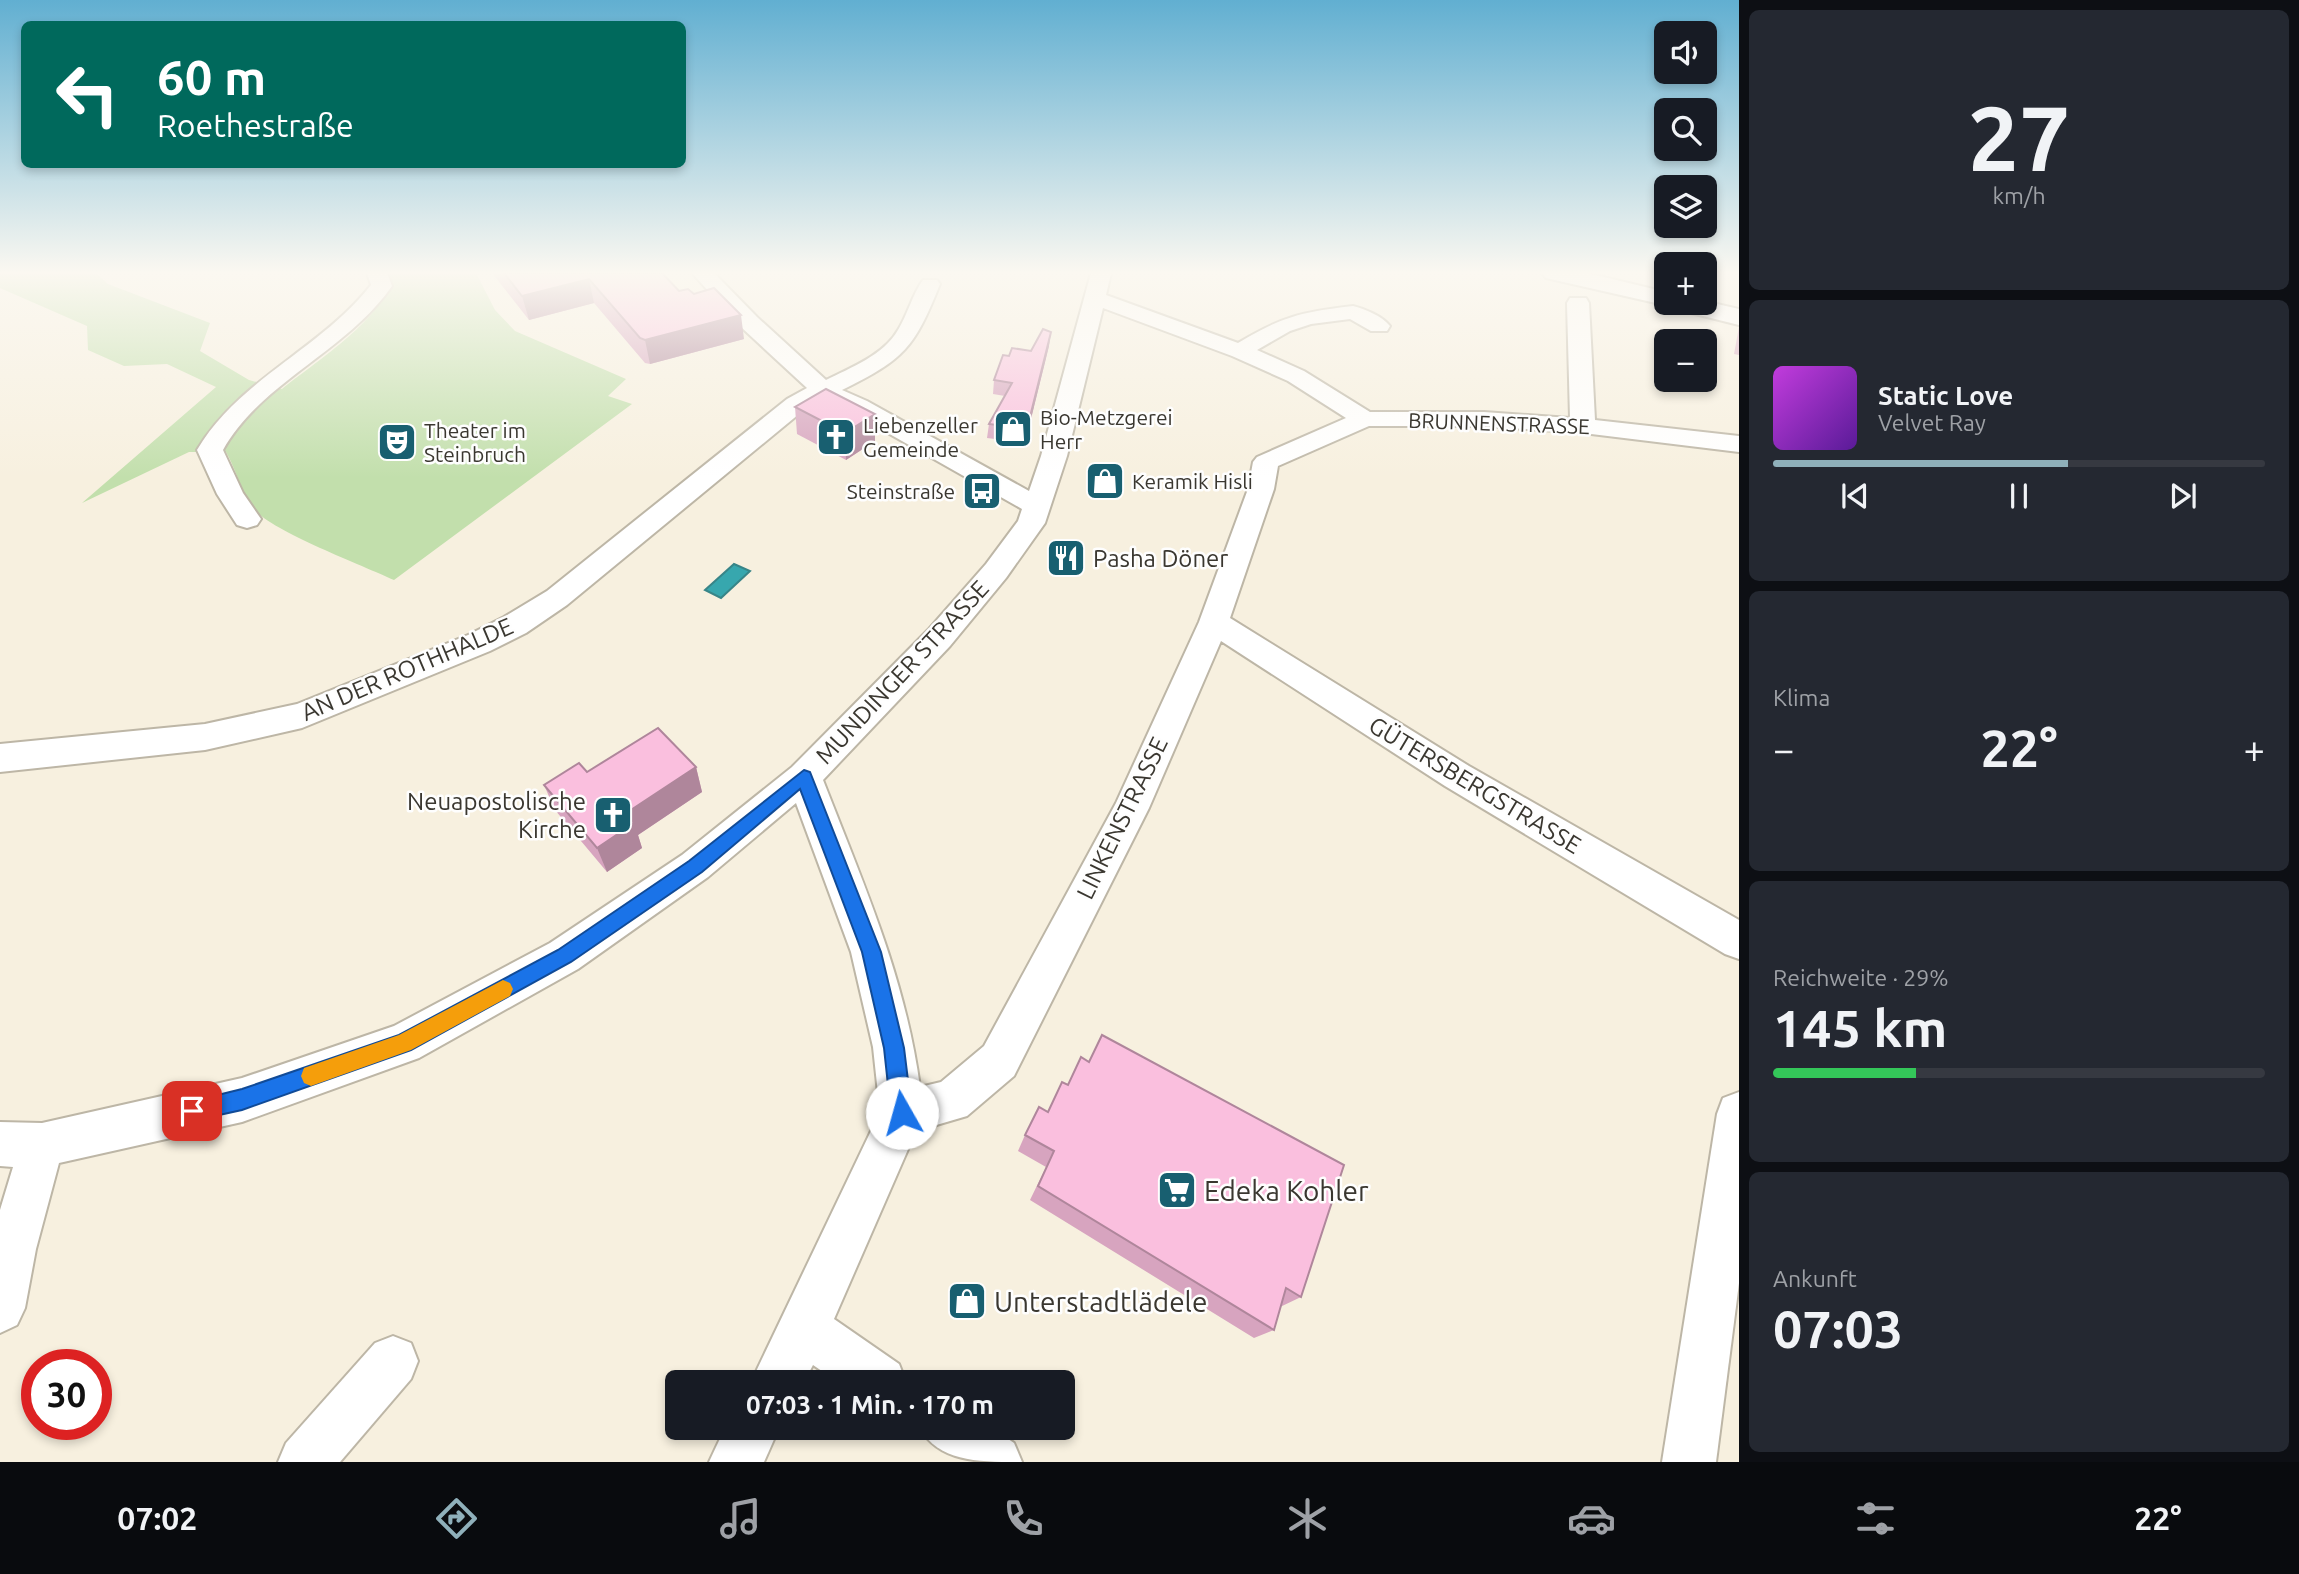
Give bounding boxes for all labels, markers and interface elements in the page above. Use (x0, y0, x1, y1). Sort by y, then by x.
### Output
map controls (1654, 21, 1717, 392)
button: sound (1654, 21, 1717, 84)
icon: left (42, 49, 133, 140)
text: 60 m (157, 49, 266, 104)
text: 27 (1968, 86, 2070, 188)
button: search (1654, 98, 1717, 161)
text: Roethestraße (157, 107, 354, 143)
button: layers (1654, 175, 1717, 238)
text: km/h (1992, 183, 2046, 208)
button: + (1654, 252, 1717, 315)
button: − (1654, 329, 1717, 392)
text: Static Love (1878, 381, 2013, 410)
place label: Bio-Metzgerei Herr (1040, 405, 1173, 453)
shop icon: Bio-Metzgerei Herr (992, 408, 1034, 450)
street label: BRUNNENSTRASSE (1408, 408, 1590, 438)
text: Velvet Ray (1878, 410, 1986, 435)
place label: Liebenzeller Gemeinde (863, 413, 978, 461)
church icon: Liebenzeller Gemeinde (815, 416, 857, 458)
place label: Theater im Steinbruch (424, 418, 526, 466)
theatre icon: Theater im Steinbruch (376, 421, 418, 463)
shop icon: Keramik Hisli (1084, 460, 1126, 502)
place label: Keramik Hisli (1132, 469, 1253, 493)
bus stop icon: Steinstraße (961, 470, 1003, 512)
icon: previous (1836, 477, 1874, 515)
icon: pause (2000, 477, 2038, 515)
icon: next (2164, 477, 2202, 515)
place label: Steinstraße (847, 479, 955, 503)
restaurant icon: Pasha Döner (1045, 537, 1087, 579)
place label: Pasha Döner (1093, 545, 1228, 572)
street label: MUNDINGER STRASSE (810, 575, 994, 769)
street label: AN DER ROTHHALDE (297, 612, 517, 726)
text: Klima (1773, 685, 1830, 710)
street label: GÜTERSBERGSTRASSE (1364, 711, 1586, 859)
text: 22° (1980, 719, 2058, 777)
text: − (1773, 728, 1794, 770)
text: + (2244, 728, 2265, 770)
street label: LINKENSTRASSE (1071, 733, 1173, 903)
place label: Neuapostolische Kirche (407, 788, 586, 843)
church icon: Neuapostolische Kirche (592, 794, 634, 836)
text: Reichweite · 29% (1773, 965, 1949, 990)
text: 145 km (1773, 999, 1947, 1057)
position arrow (865, 1076, 939, 1150)
pin (162, 1081, 222, 1141)
icon: arrive (173, 1092, 211, 1130)
supermarket icon: Edeka Kohler (1156, 1169, 1198, 1211)
place label: Edeka Kohler (1204, 1175, 1369, 1206)
text: Ankunft (1773, 1266, 1857, 1291)
shop icon: Unterstadtlädele (946, 1280, 988, 1322)
place label: Unterstadtlädele (994, 1286, 1207, 1317)
text: 07:03 (1773, 1300, 1903, 1358)
speed limit sign: 30 (21, 1349, 112, 1440)
text: 07:03 · 1 Min. · 170 m (746, 1390, 994, 1419)
icon: directions (432, 1494, 481, 1543)
icon: music (716, 1494, 765, 1543)
icon: phone (999, 1494, 1048, 1543)
icon: climate (1283, 1494, 1332, 1543)
icon: car (1567, 1494, 1616, 1543)
icon: filters (1851, 1494, 1900, 1543)
text: 07:02 (117, 1500, 197, 1536)
text: 22° (2134, 1500, 2182, 1536)

